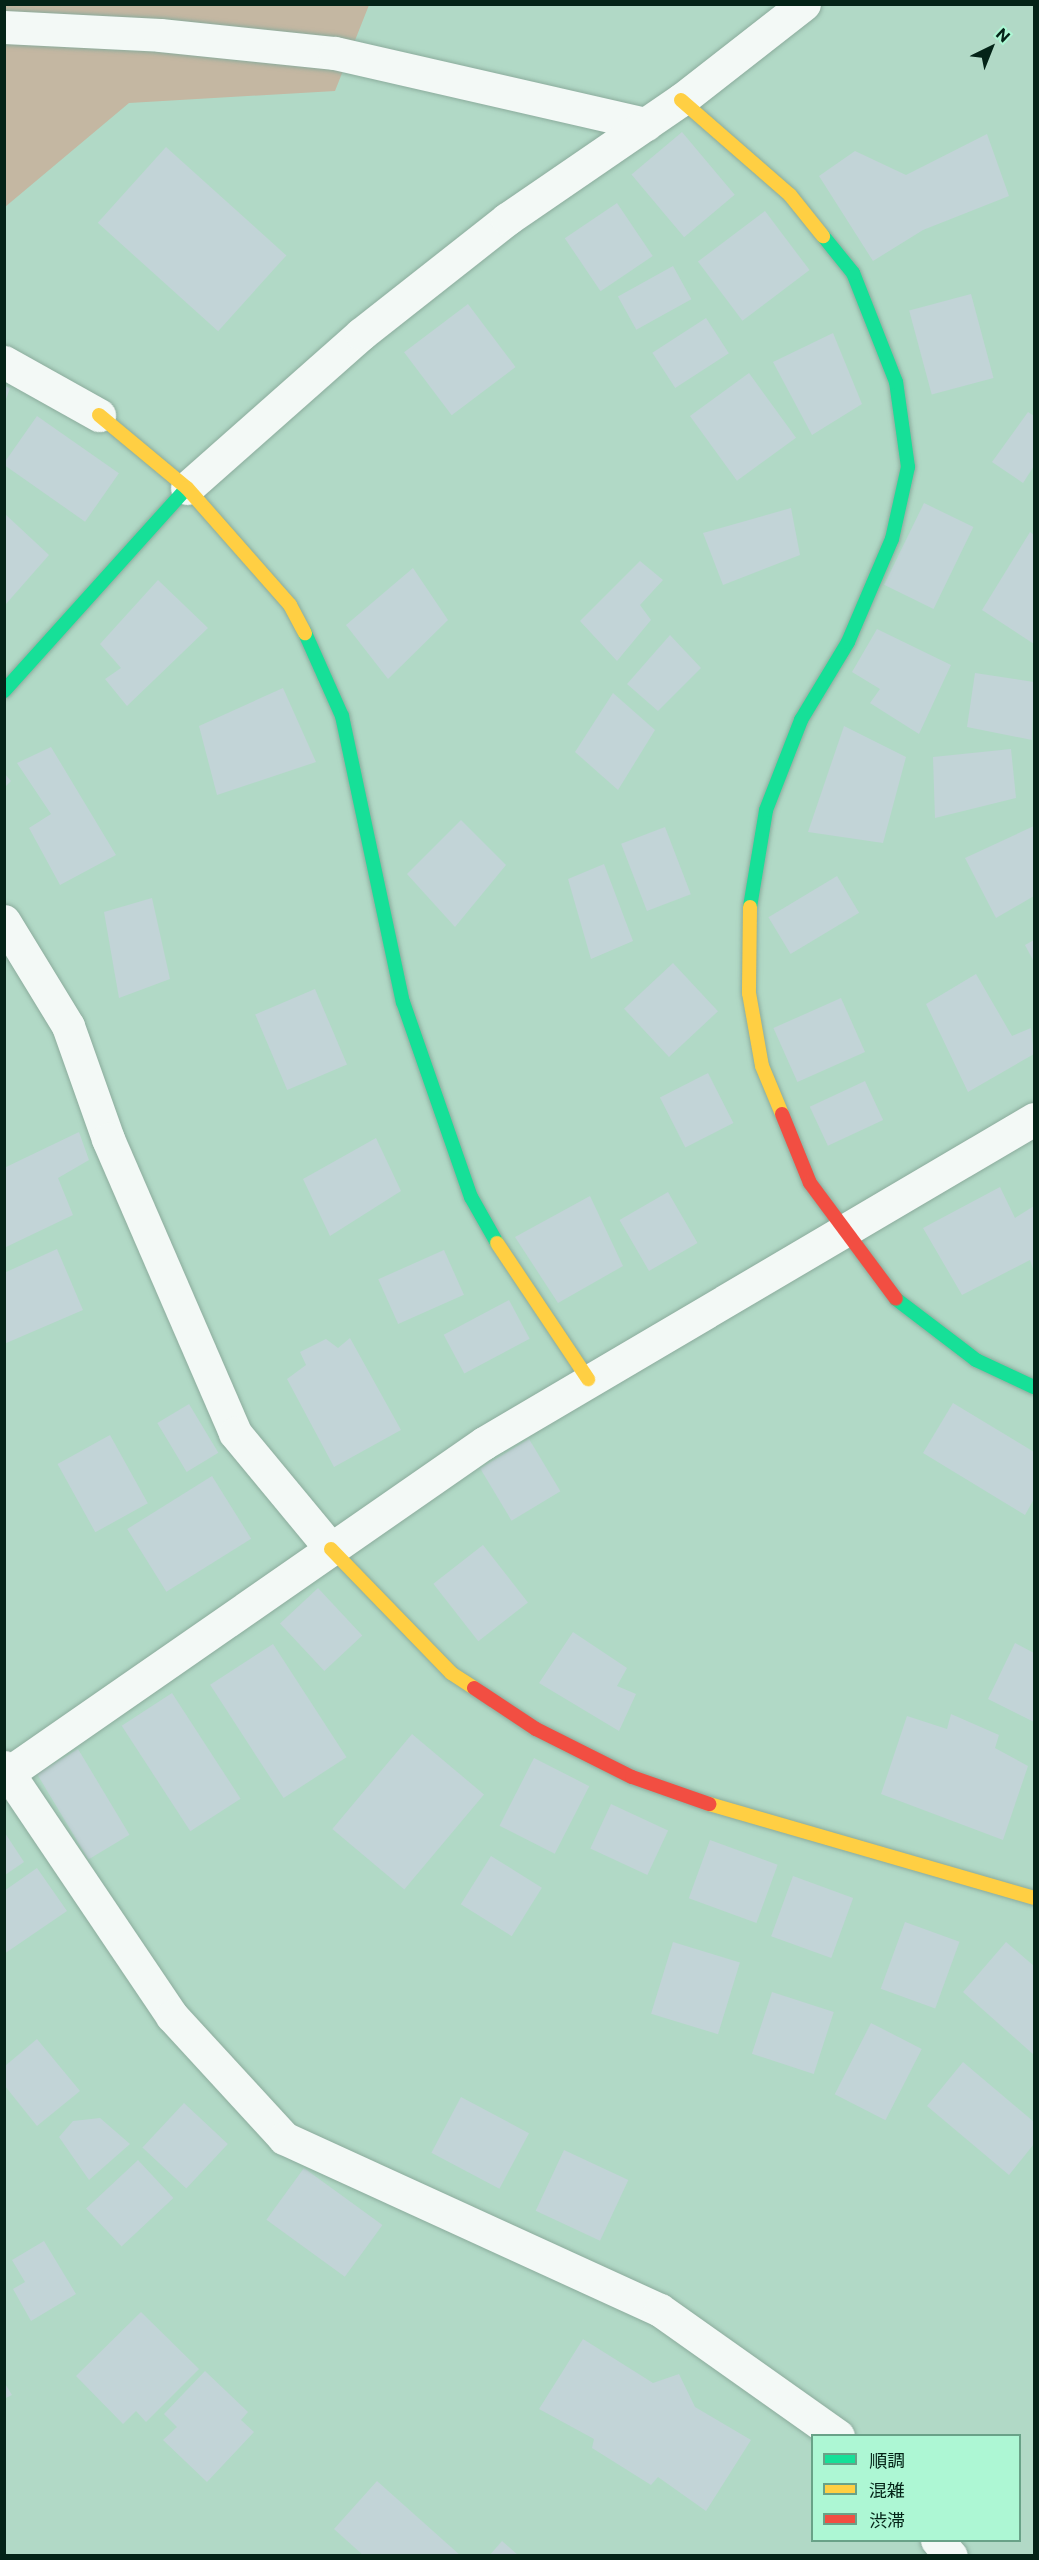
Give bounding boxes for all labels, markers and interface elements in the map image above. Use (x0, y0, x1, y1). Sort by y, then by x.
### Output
north arrow (961, 18, 1021, 78)
text: N (993, 23, 1014, 46)
legend (811, 2434, 1021, 2542)
text: 順調 (869, 2449, 905, 2471)
text: 混雑 (869, 2479, 905, 2501)
text: 渋滞 (869, 2509, 905, 2531)

